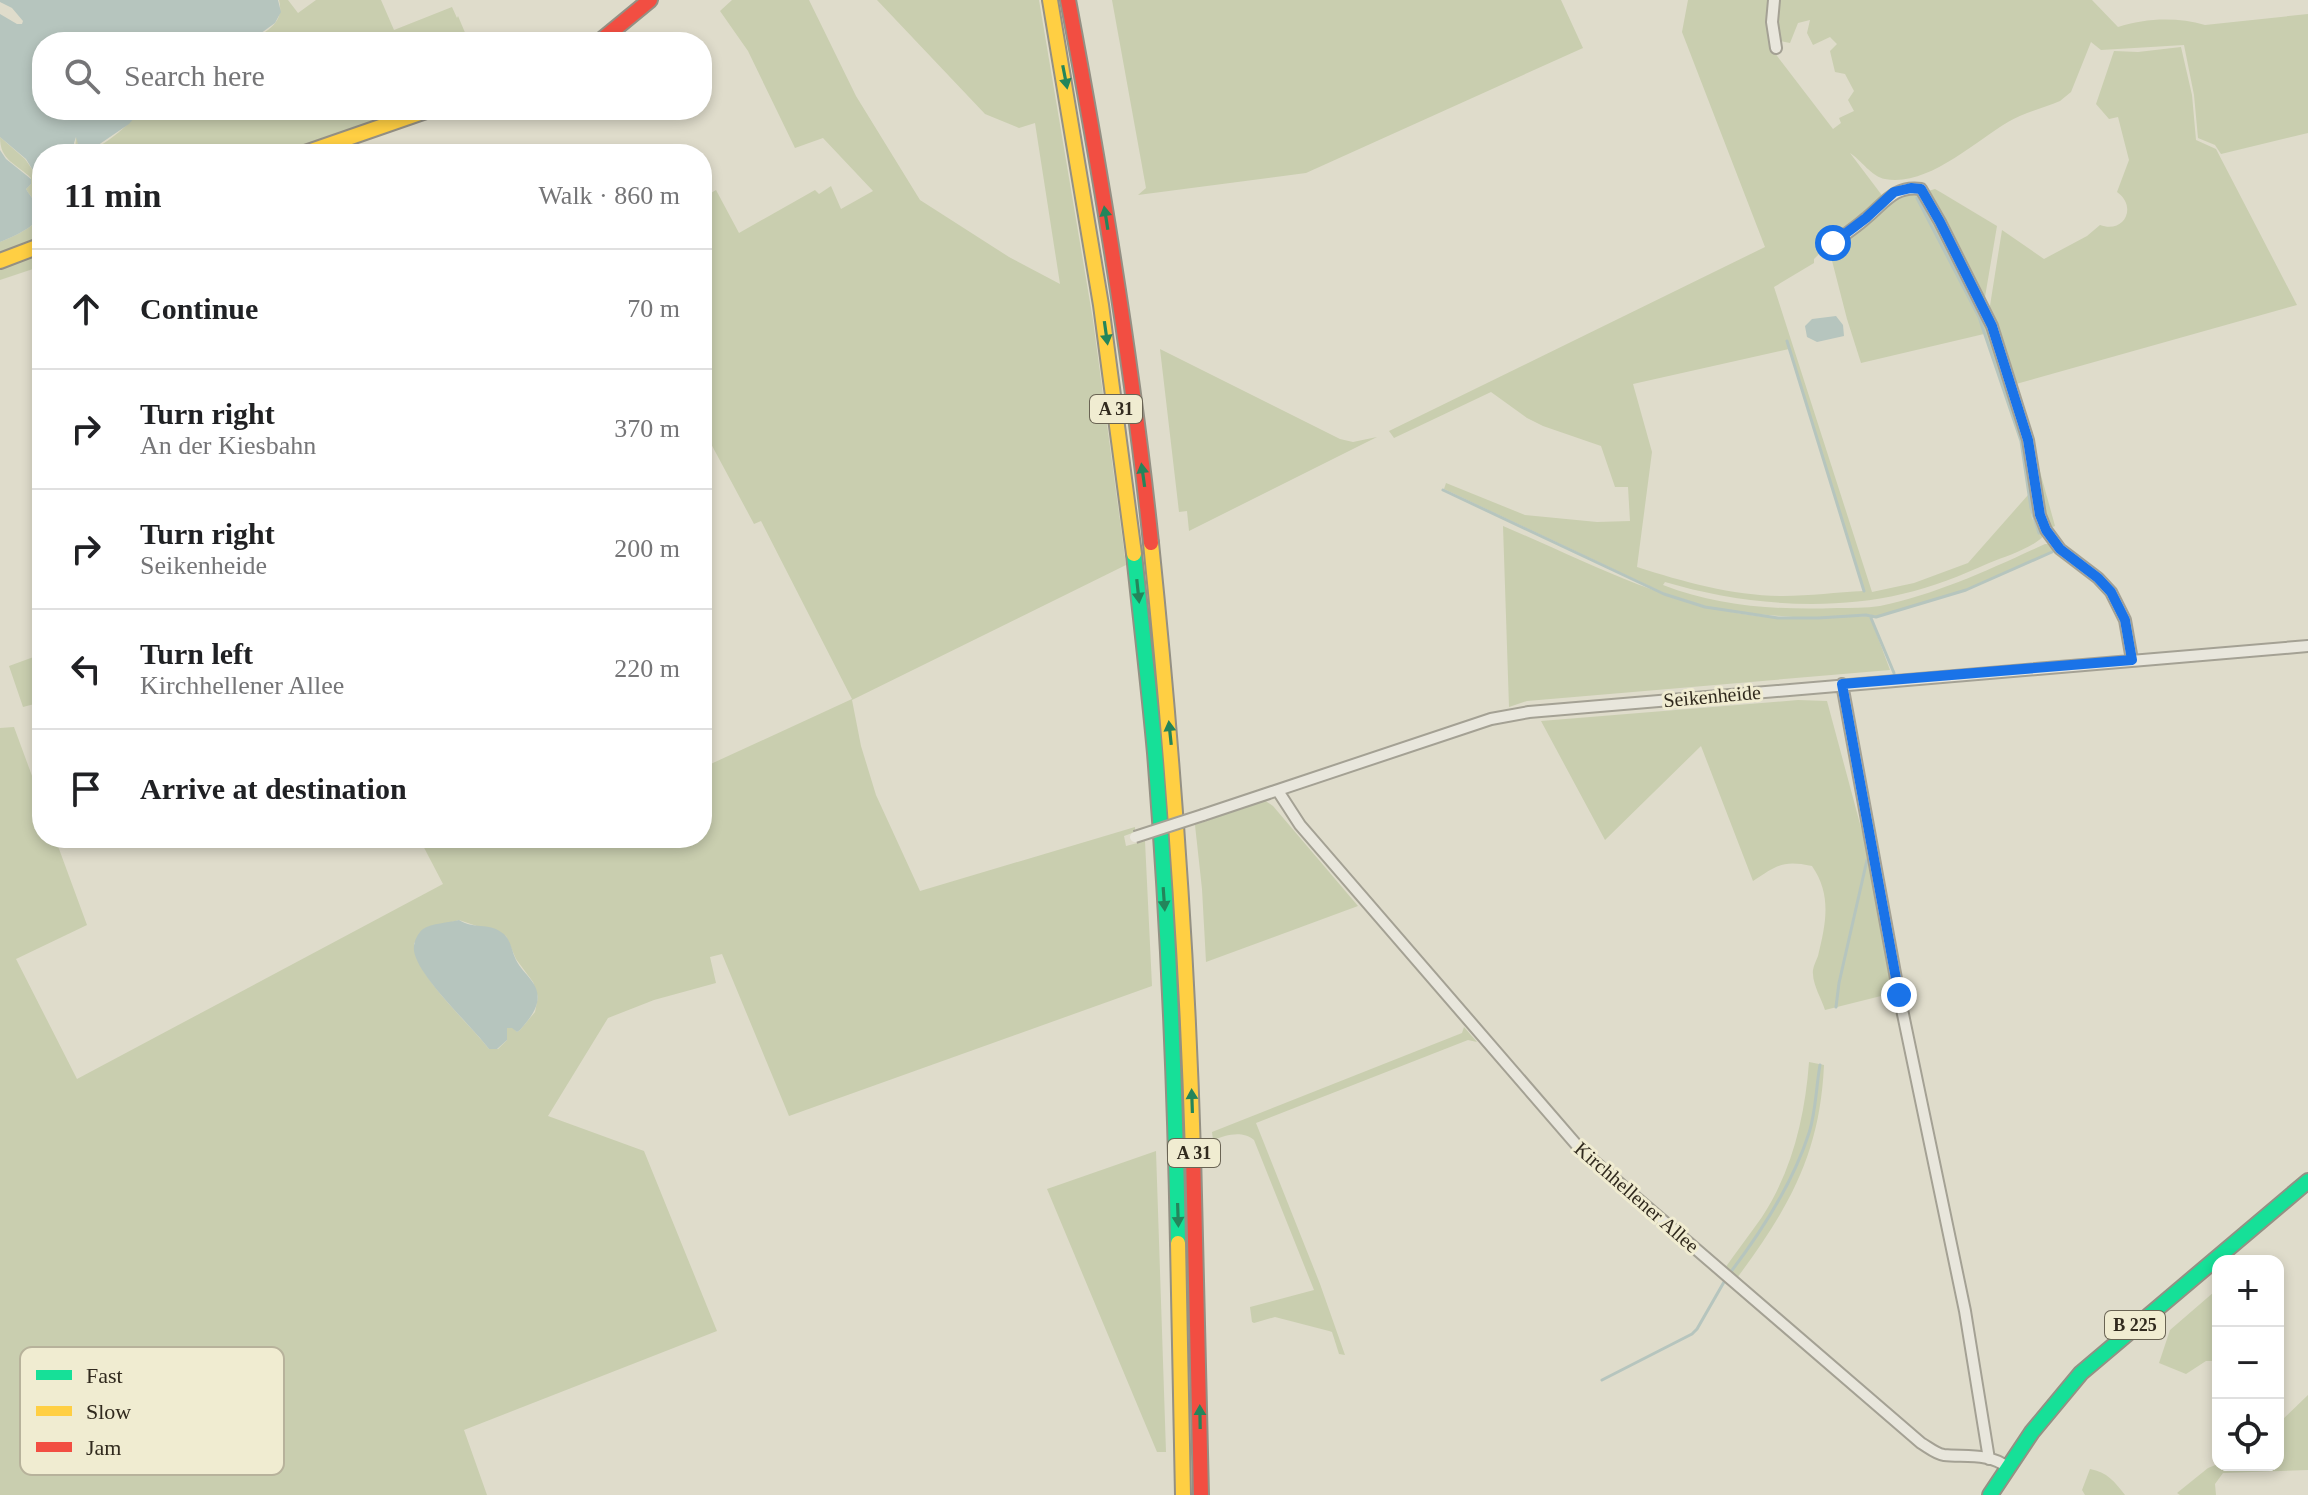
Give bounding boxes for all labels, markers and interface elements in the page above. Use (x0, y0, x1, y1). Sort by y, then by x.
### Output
search box (32, 32, 712, 120)
icon: search (60, 54, 104, 98)
text: Search here (124, 59, 265, 92)
one-way arrow (1059, 64, 1071, 89)
text: 11 min (64, 177, 161, 214)
text: Walk · 860 m (538, 181, 680, 210)
one-way arrow (1099, 205, 1111, 230)
route start (1815, 225, 1851, 261)
icon: ahead (64, 287, 108, 331)
text: Continue (140, 292, 258, 325)
text: 70 m (627, 294, 680, 323)
one-way arrow (1100, 321, 1113, 346)
road number: A 31 (1090, 395, 1142, 423)
text: Turn right (140, 397, 275, 430)
icon: right (64, 407, 108, 451)
text: 370 m (614, 414, 680, 443)
text: An der Kiesbahn (140, 431, 316, 460)
one-way arrow (1136, 462, 1149, 487)
text: Turn right (140, 517, 275, 550)
icon: right (64, 527, 108, 571)
text: 200 m (614, 534, 680, 563)
text: Seikenheide (140, 551, 267, 580)
one-way arrow (1131, 579, 1144, 604)
text: Turn left (140, 637, 253, 670)
icon: left (64, 647, 108, 691)
text: 220 m (614, 654, 680, 683)
text: Kirchhellener Allee (140, 671, 344, 700)
street label: Seikenheide (1662, 681, 1762, 711)
one-way arrow (1163, 721, 1176, 746)
icon: arrive (64, 767, 108, 811)
text: Arrive at destination (140, 772, 407, 805)
one-way arrow (1158, 887, 1171, 912)
route end (1881, 977, 1917, 1013)
one-way arrow (1185, 1088, 1198, 1113)
street label: Kirchhellener Allee (1570, 1137, 1704, 1257)
road number: A 31 (1168, 1139, 1220, 1167)
one-way arrow (1172, 1203, 1185, 1228)
map controls (2212, 1255, 2284, 1471)
button: + (2212, 1255, 2284, 1327)
road number: B 225 (2105, 1311, 2165, 1339)
button: − (2212, 1327, 2284, 1399)
legend (20, 1347, 284, 1475)
text: Fast (86, 1363, 123, 1388)
text: Slow (86, 1399, 131, 1424)
button: locate (2212, 1399, 2284, 1471)
one-way arrow (1194, 1404, 1207, 1429)
text: Jam (86, 1435, 121, 1460)

